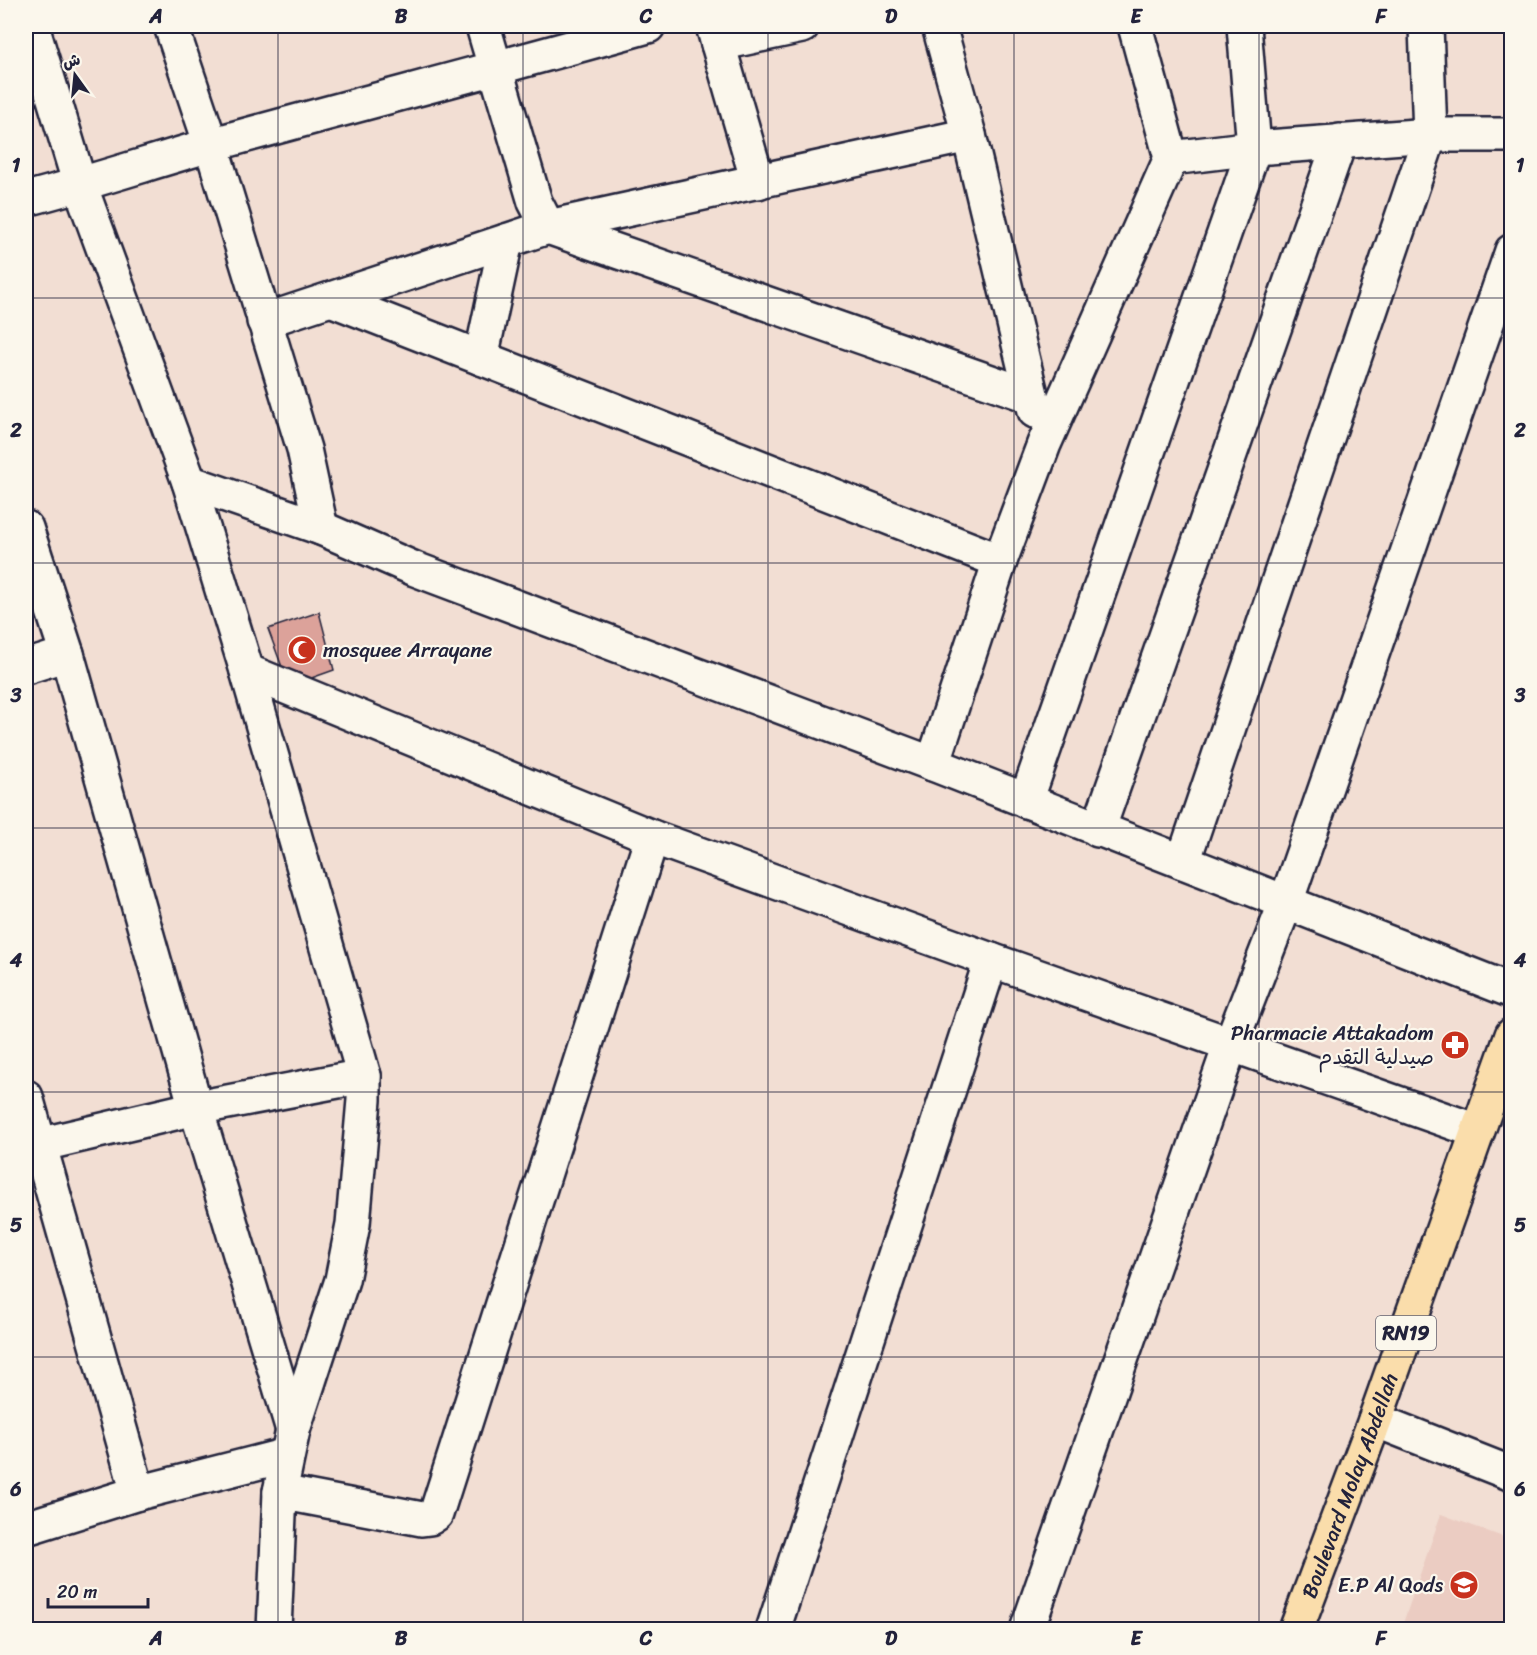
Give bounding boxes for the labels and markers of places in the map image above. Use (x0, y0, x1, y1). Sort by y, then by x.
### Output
place label: mosquee Arrayane (323, 631, 492, 669)
mosque icon: mosquee Arrayane (286, 634, 318, 666)
place label: Pharmacie Attakadom صيدلية التقدم (1231, 1014, 1434, 1076)
pharmacy icon: Pharmacie Attakadom صيدلية التقدم (1439, 1029, 1471, 1061)
place label: E.P Al Qods (1338, 1566, 1443, 1604)
school or university icon: E.P Al Qods (1448, 1569, 1480, 1601)

